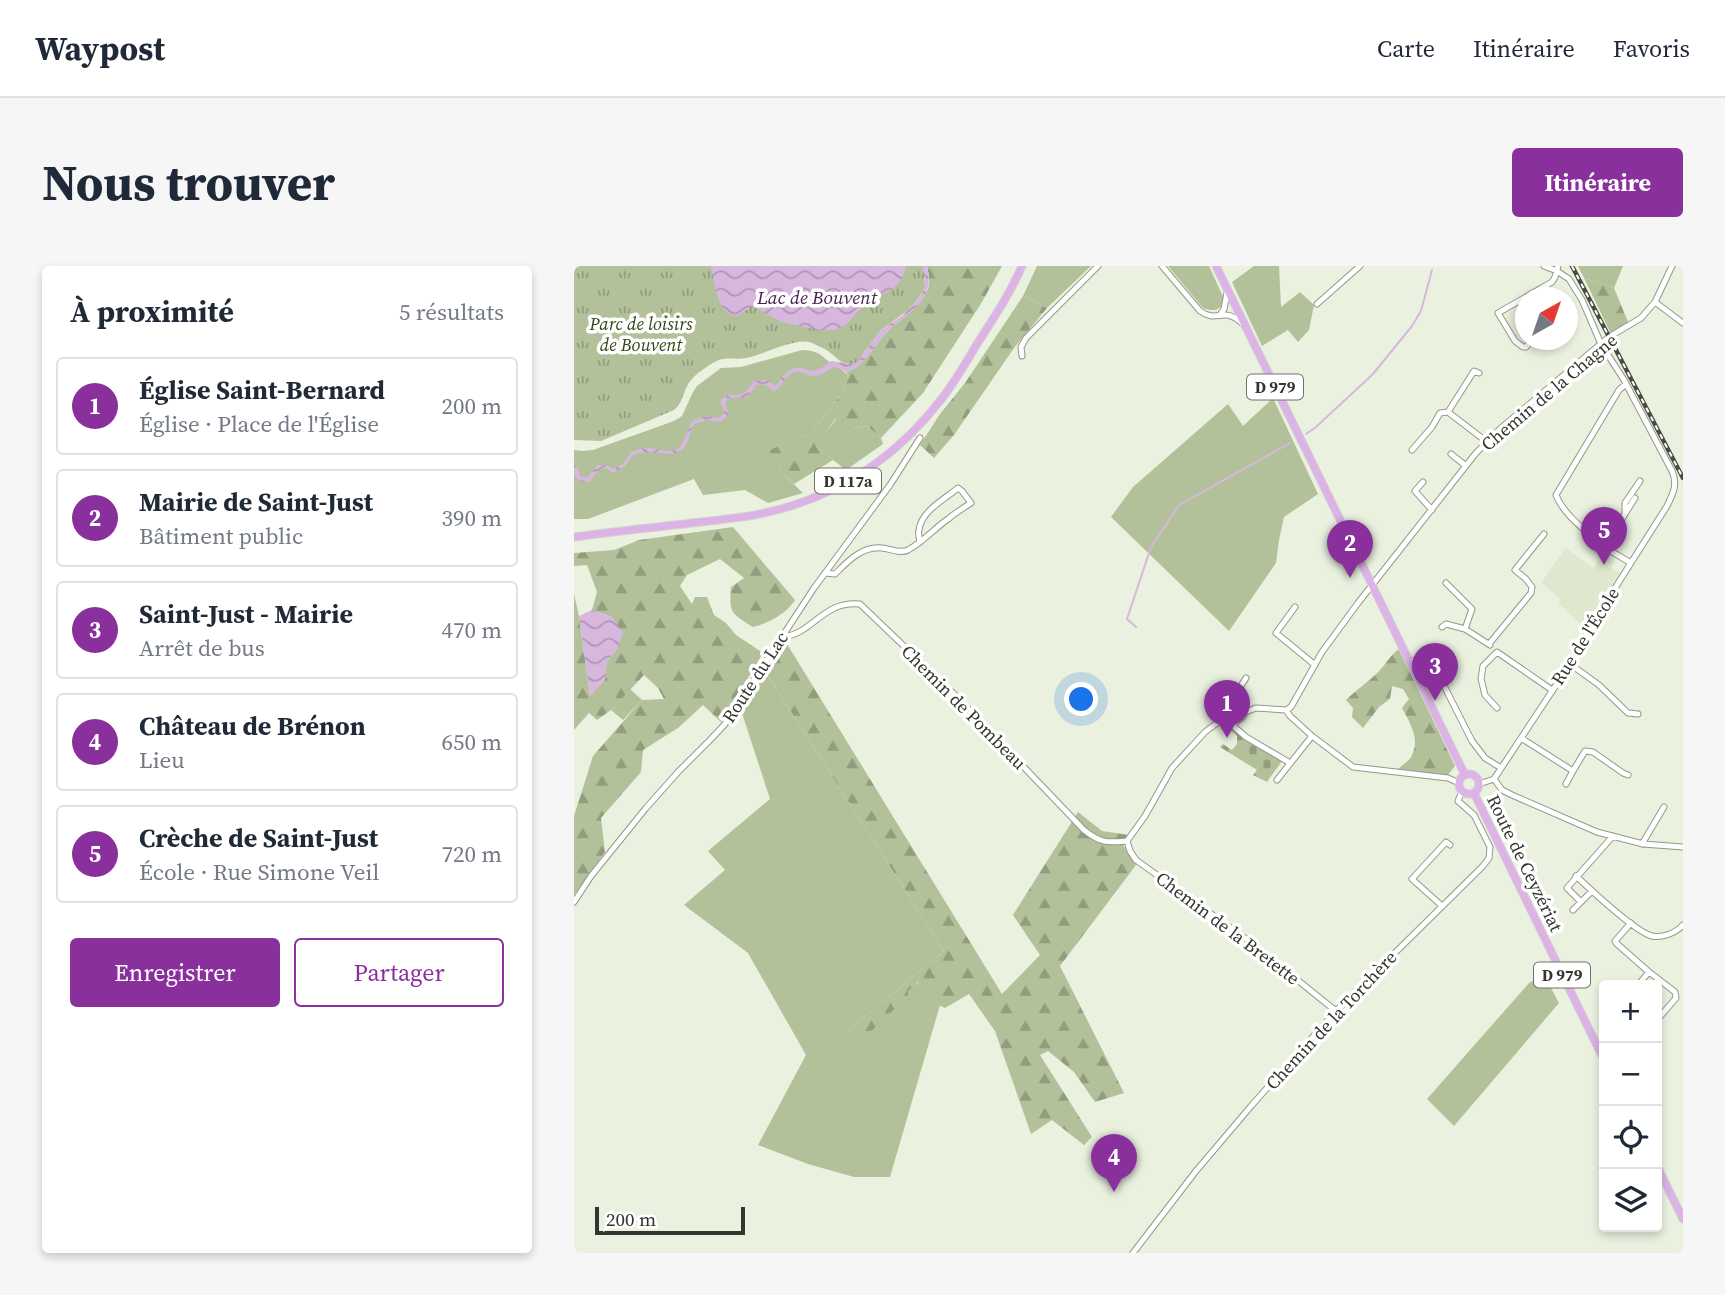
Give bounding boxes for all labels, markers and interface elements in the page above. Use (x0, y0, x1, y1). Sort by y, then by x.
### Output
text: Waypost (35, 26, 165, 71)
text: Carte (1377, 32, 1435, 65)
text: Itinéraire (1473, 32, 1575, 65)
text: Favoris (1613, 32, 1690, 65)
button: Itinéraire (1512, 148, 1683, 217)
text: Nous trouver (42, 149, 335, 216)
water label: Lac de Bouvent (756, 284, 878, 310)
north arrow (1515, 287, 1578, 350)
text: À proximité (70, 291, 234, 332)
text: 5 résultats (399, 296, 504, 328)
park label: Parc de loisirs de Bouvent (589, 311, 693, 357)
street label: Chemin de la Chagne (1476, 328, 1622, 456)
text: Église Saint-Bernard (139, 372, 385, 408)
road number: D 979 (1247, 374, 1303, 400)
text: 1 (89, 390, 101, 422)
text: 200 m (441, 390, 502, 422)
text: Église · Place de l'Église (139, 408, 379, 440)
road number: D 117a (815, 468, 881, 494)
text: Mairie de Saint-Just (139, 484, 373, 520)
text: 2 (89, 502, 101, 534)
text: 390 m (441, 502, 502, 534)
pin: 5 (1581, 507, 1627, 565)
text: Bâtiment public (139, 520, 303, 552)
pin: 2 (1327, 520, 1373, 578)
street label: Rue de l'École (1545, 582, 1625, 690)
text: Saint-Just - Mairie (139, 596, 353, 632)
text: 3 (89, 614, 101, 646)
text: 470 m (441, 614, 502, 646)
street label: Route du Lac (716, 626, 794, 728)
text: Arrêt de bus (139, 632, 265, 664)
street label: Chemin de Pombeau (896, 639, 1032, 775)
pin: 3 (1412, 643, 1458, 701)
pin: 1 (1204, 680, 1250, 738)
your location (1064, 682, 1098, 716)
text: Château de Brénon (139, 708, 366, 744)
text: 4 (89, 726, 101, 758)
text: 650 m (441, 726, 502, 758)
text: Lieu (139, 744, 185, 776)
street label: Route de Ceyzériat (1481, 790, 1569, 936)
text: Crèche de Saint-Just (139, 820, 378, 856)
text: 5 (89, 838, 101, 870)
text: 720 m (441, 838, 502, 870)
text: École · Rue Simone Veil (139, 856, 379, 888)
street label: Chemin de la Bretette (1151, 866, 1305, 990)
button: Enregistrer (70, 938, 280, 1007)
button: Partager (294, 938, 504, 1007)
street label: Chemin de la Torchère (1260, 945, 1402, 1095)
road number: D 979 (1534, 962, 1590, 988)
map controls (1599, 980, 1662, 1232)
button: + (1599, 980, 1662, 1043)
button: − (1599, 1043, 1662, 1106)
button: locate (1599, 1106, 1662, 1169)
pin: 4 (1091, 1134, 1137, 1192)
button: layers (1599, 1169, 1662, 1232)
scale bar (595, 1204, 746, 1236)
text: 200 m (606, 1206, 656, 1232)

